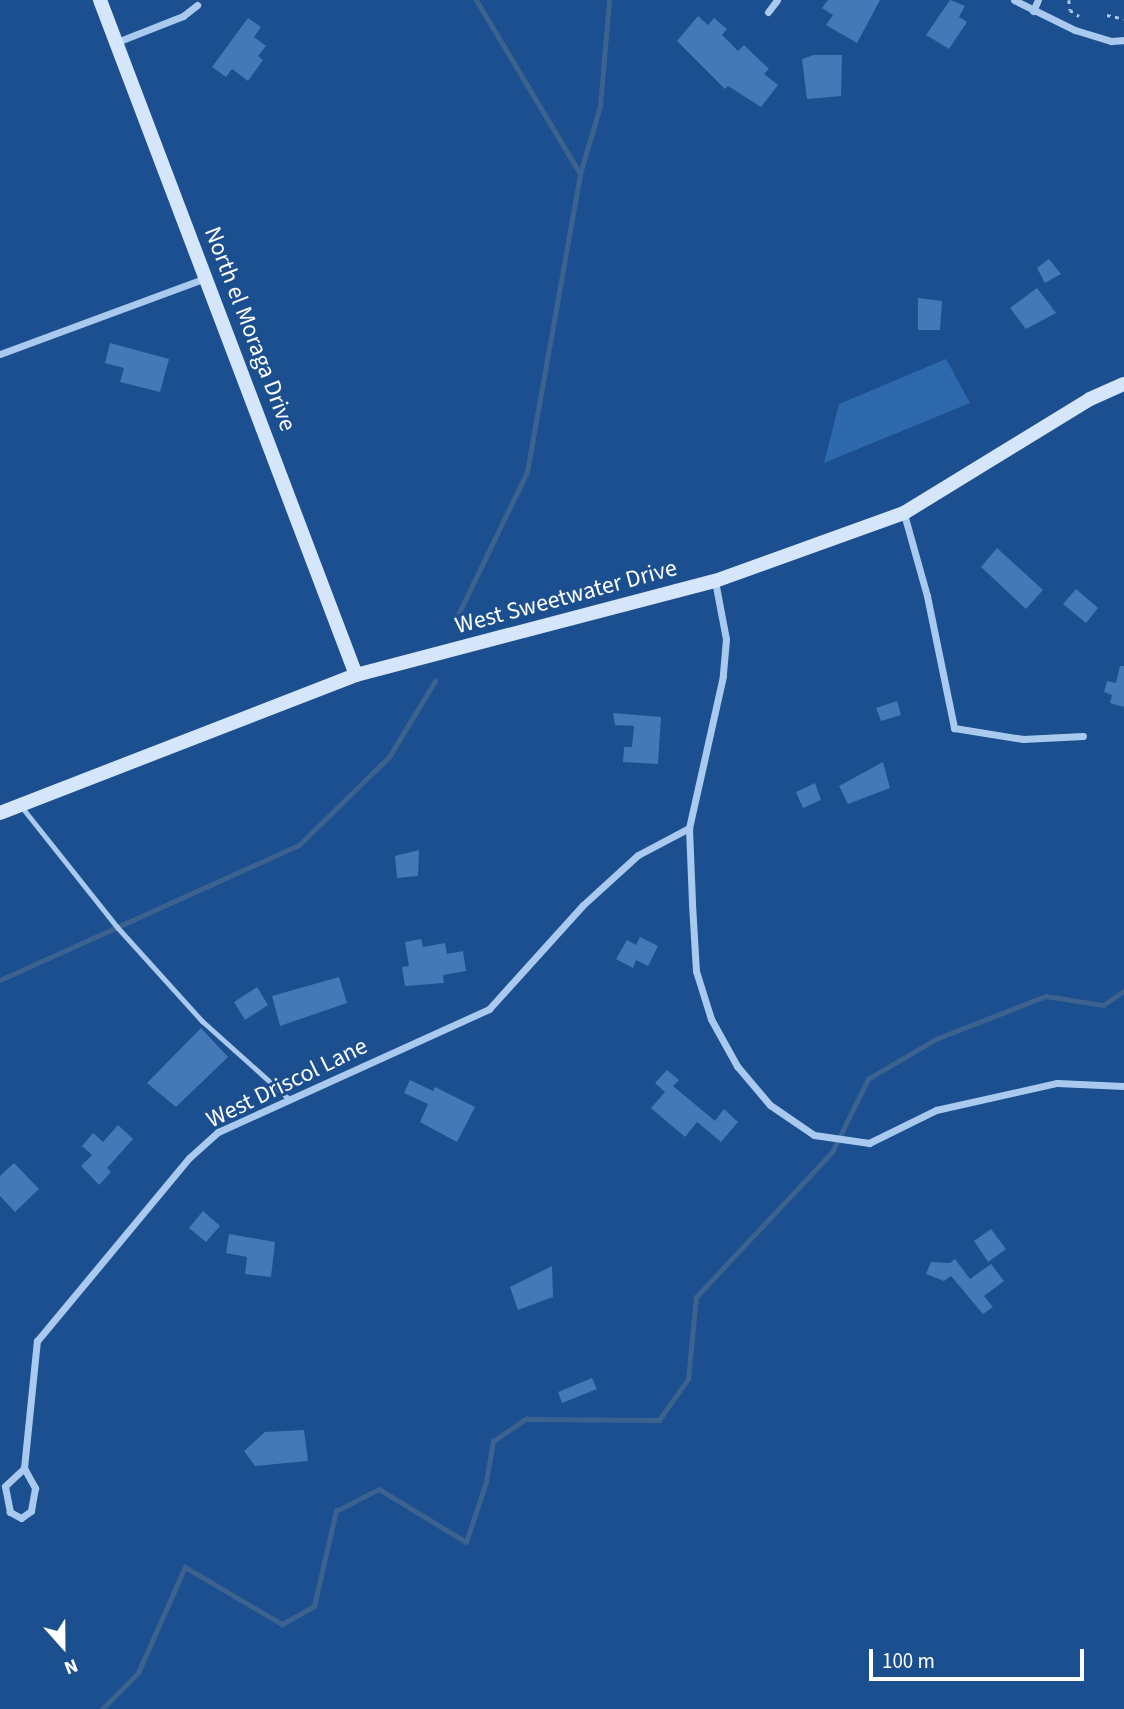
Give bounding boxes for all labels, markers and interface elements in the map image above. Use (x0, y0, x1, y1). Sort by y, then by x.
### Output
street label: North el Moraga Drive (198, 223, 302, 435)
street label: West Sweetwater Drive (452, 554, 680, 640)
street label: West Driscol Lane (202, 1032, 372, 1134)
north arrow (28, 1611, 98, 1681)
scale bar (872, 1636, 1087, 1680)
text: 100 m (882, 1646, 935, 1676)
text: N (60, 1651, 81, 1681)

